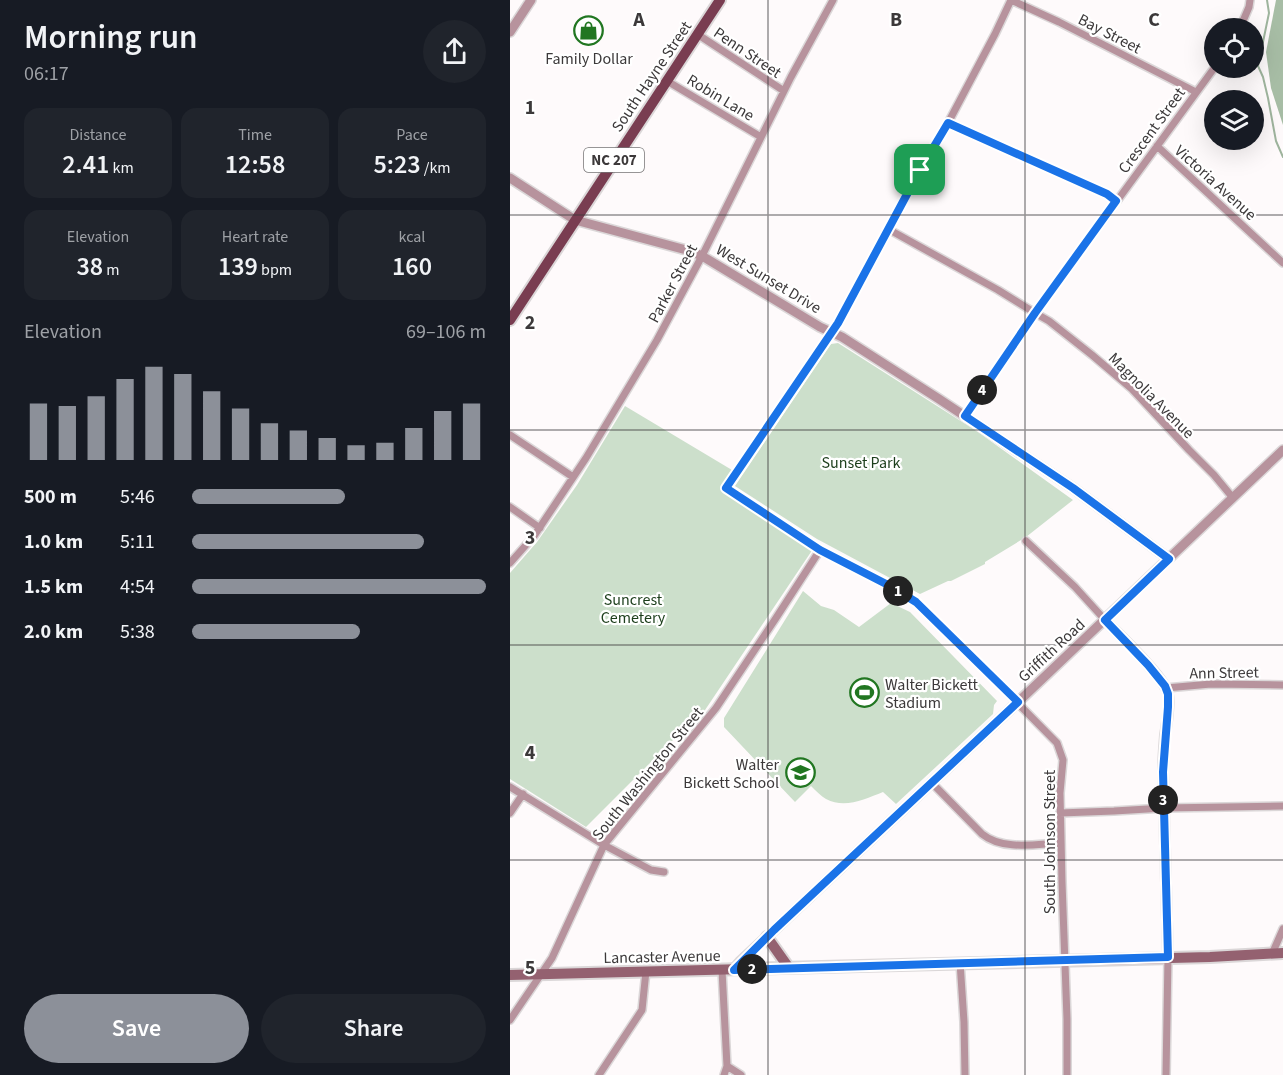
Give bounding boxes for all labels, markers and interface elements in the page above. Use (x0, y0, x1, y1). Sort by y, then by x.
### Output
text: A (632, 6, 645, 34)
text: B (890, 6, 902, 34)
text: C (1148, 6, 1160, 34)
street label: Bay Street (1074, 9, 1145, 59)
text: Morning run (24, 14, 198, 61)
shop icon: Family Dollar (573, 14, 605, 46)
street label: South Hayne Street (607, 16, 697, 136)
map controls (1204, 18, 1264, 150)
button: locate (1204, 18, 1264, 78)
button: share (423, 20, 486, 83)
street label: Penn Street (709, 22, 786, 84)
place label: Family Dollar (545, 48, 633, 70)
text: 06:17 (24, 60, 69, 88)
street label: Robin Lane (683, 69, 758, 127)
street label: Crescent Street (1113, 83, 1191, 178)
button: layers (1204, 90, 1264, 150)
text: 1 (525, 94, 535, 122)
text: Distance (70, 124, 126, 146)
text: Time (238, 124, 272, 146)
text: Pace (396, 124, 428, 146)
street label: Victoria Avenue (1170, 140, 1261, 225)
pin (894, 144, 945, 195)
text: 2.41 (62, 146, 109, 183)
text: 12:58 (225, 146, 285, 183)
text: 5:23 (373, 146, 421, 183)
road number: NC 207 (584, 148, 644, 172)
icon: arrive (903, 153, 936, 186)
text: km (109, 157, 134, 179)
text: /km (421, 157, 451, 179)
text: Elevation (67, 226, 129, 248)
text: Heart rate (222, 226, 288, 248)
text: kcal (399, 226, 425, 248)
street label: West Sunset Drive (712, 239, 825, 319)
street label: Parker Street (643, 240, 703, 327)
text: 38 (76, 248, 103, 285)
text: 139 (218, 248, 258, 285)
text: 160 (392, 248, 432, 285)
text: m (103, 259, 120, 281)
text: bpm (258, 259, 292, 281)
text: 2 (525, 309, 535, 337)
text: Elevation (24, 318, 102, 346)
text: 69–106 m (406, 318, 486, 346)
street label: Magnolia Avenue (1103, 348, 1199, 444)
pin: 4 (967, 375, 997, 405)
text: 4 (978, 379, 986, 401)
park label: Sunset Park (822, 452, 901, 474)
text: 500 m (24, 483, 77, 511)
text: 5:46 (120, 483, 155, 511)
text: 3 (525, 524, 535, 552)
text: 1.0 km (24, 528, 83, 556)
text: 5:11 (120, 528, 155, 556)
text: 1.5 km (24, 573, 83, 601)
text: 4:54 (120, 573, 155, 601)
pin: 1 (883, 576, 913, 606)
text: 1 (894, 580, 902, 602)
park label: Suncrest Cemetery (601, 589, 666, 629)
street label: Griffith Road (1013, 614, 1090, 687)
text: 2.0 km (24, 618, 83, 646)
text: 5:38 (120, 618, 155, 646)
street label: Ann Street (1189, 661, 1260, 685)
place label: Walter Bickett Stadium (885, 674, 978, 714)
sports icon: Walter Bickett Stadium (848, 677, 880, 709)
street label: South Washington Street (587, 702, 709, 845)
text: 4 (525, 739, 536, 767)
place label: Walter Bickett School (683, 754, 779, 794)
school or university icon: Walter Bickett School (784, 757, 816, 789)
street label: South Johnson Street (1039, 769, 1061, 914)
pin: 3 (1148, 785, 1178, 815)
text: 3 (1159, 789, 1167, 811)
street label: Lancaster Avenue (603, 945, 721, 969)
text: 5 (525, 954, 535, 982)
pin: 2 (737, 954, 767, 984)
text: 2 (748, 958, 756, 980)
button: Save (24, 994, 249, 1063)
button: Share (261, 994, 486, 1063)

